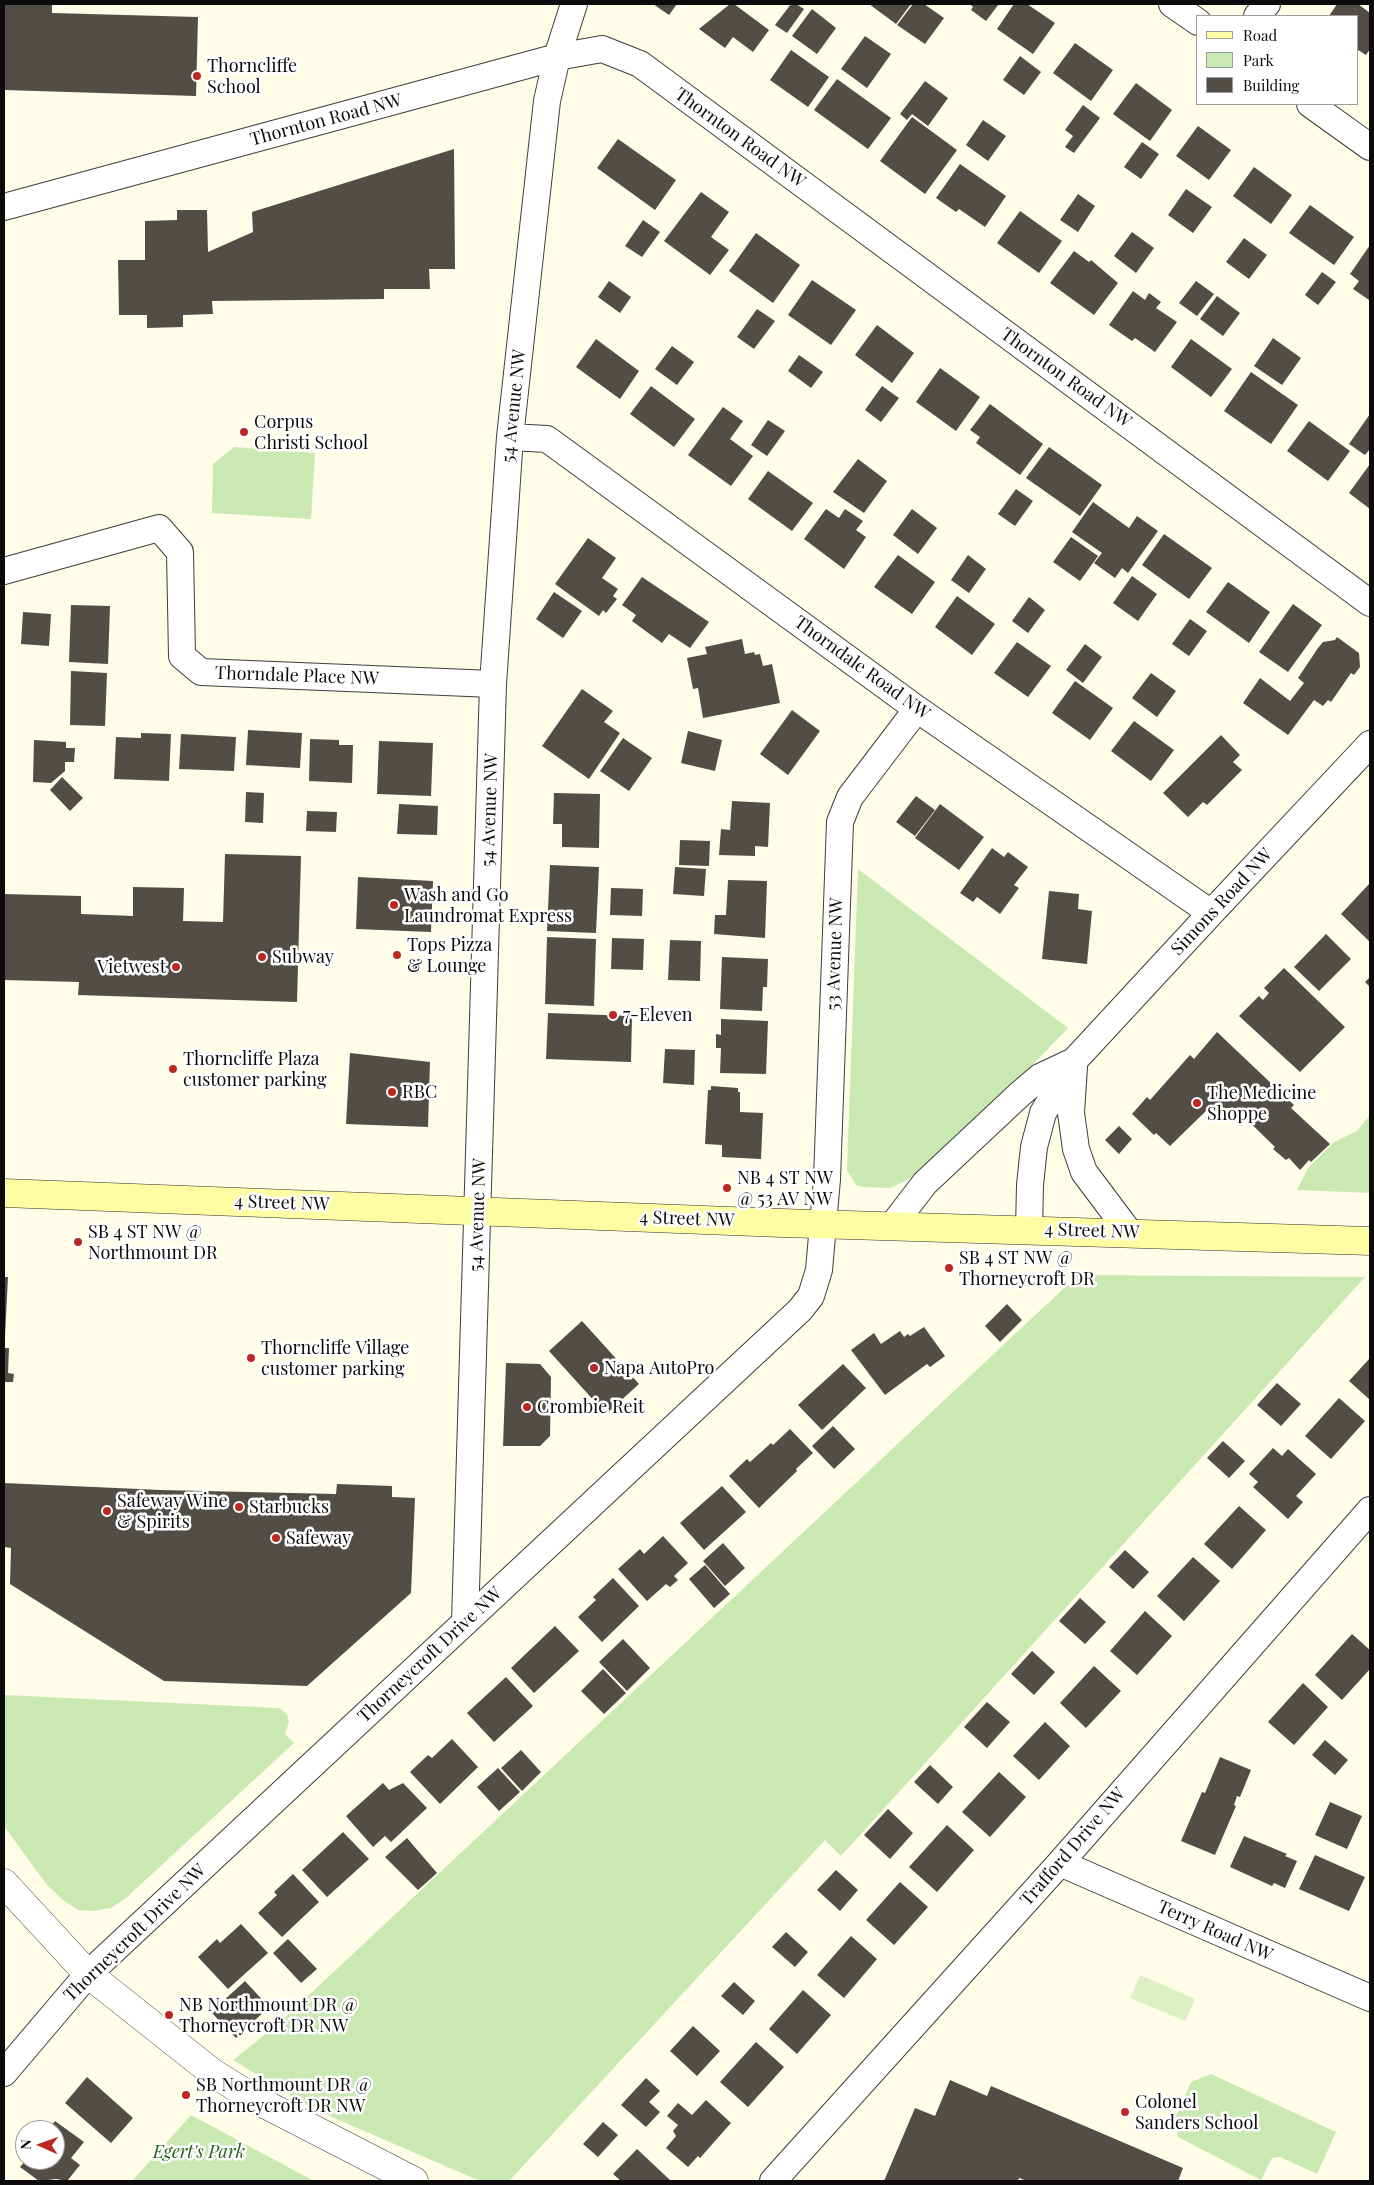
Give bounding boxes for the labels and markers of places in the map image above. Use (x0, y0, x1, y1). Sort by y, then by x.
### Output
place label: Thorncliffe School (207, 55, 297, 98)
marker: Thorncliffe School (191, 70, 203, 82)
place label: Corpus Christi School (254, 411, 368, 454)
marker: Corpus Christi School (238, 426, 250, 438)
place label: Wash and Go Laundromat Express (404, 884, 572, 926)
marker: Wash and Go Laundromat Express (388, 899, 400, 911)
place label: Tops Pizza & Lounge (407, 934, 492, 976)
place label: Subway (272, 946, 334, 968)
marker: Tops Pizza & Lounge (391, 949, 403, 961)
marker: Subway (256, 951, 268, 963)
place label: Vietwest (97, 956, 166, 978)
marker: Vietwest (170, 961, 182, 973)
place label: 7-Eleven (623, 1004, 693, 1026)
marker: 7-Eleven (607, 1009, 619, 1021)
place label: Thorncliffe Plaza customer parking (183, 1048, 326, 1090)
marker: Thorncliffe Plaza customer parking (167, 1063, 179, 1075)
place label: RBC (402, 1081, 437, 1103)
place label: The Medicine Shoppe (1207, 1082, 1316, 1124)
marker: RBC (386, 1086, 398, 1098)
marker: The Medicine Shoppe (1191, 1097, 1203, 1109)
place label: NB 4 ST NW @ 53 AV NW (737, 1167, 833, 1210)
marker: NB 4 ST NW @ 53 AV NW (721, 1182, 733, 1194)
place label: SB 4 ST NW @ Northmount DR (88, 1221, 218, 1264)
marker: SB 4 ST NW @ Northmount DR (72, 1236, 84, 1248)
place label: SB 4 ST NW @ Thorneycroft DR (959, 1247, 1095, 1290)
marker: SB 4 ST NW @ Thorneycroft DR (943, 1262, 955, 1274)
place label: Thorncliffe Village customer parking (261, 1337, 409, 1380)
marker: Thorncliffe Village customer parking (245, 1352, 257, 1364)
place label: Napa AutoPro (604, 1357, 714, 1379)
marker: Napa AutoPro (588, 1362, 600, 1374)
place label: Crombie Reit (537, 1396, 644, 1418)
marker: Crombie Reit (521, 1401, 533, 1413)
place label: Safeway Wine & Spirits (117, 1490, 228, 1532)
place label: Starbucks (249, 1496, 329, 1518)
marker: Starbucks (233, 1501, 245, 1513)
marker: Safeway Wine & Spirits (101, 1505, 113, 1517)
place label: Safeway (286, 1527, 351, 1549)
marker: Safeway (270, 1532, 282, 1544)
place label: NB Northmount DR @ Thorneycroft DR NW (179, 1994, 357, 2036)
marker: NB Northmount DR @ Thorneycroft DR NW (163, 2009, 175, 2021)
place label: SB Northmount DR @ Thorneycroft DR NW (196, 2074, 371, 2116)
marker: SB Northmount DR @ Thorneycroft DR NW (180, 2089, 192, 2101)
place label: Colonel Sanders School (1135, 2091, 1258, 2134)
marker: Colonel Sanders School (1119, 2106, 1131, 2118)

